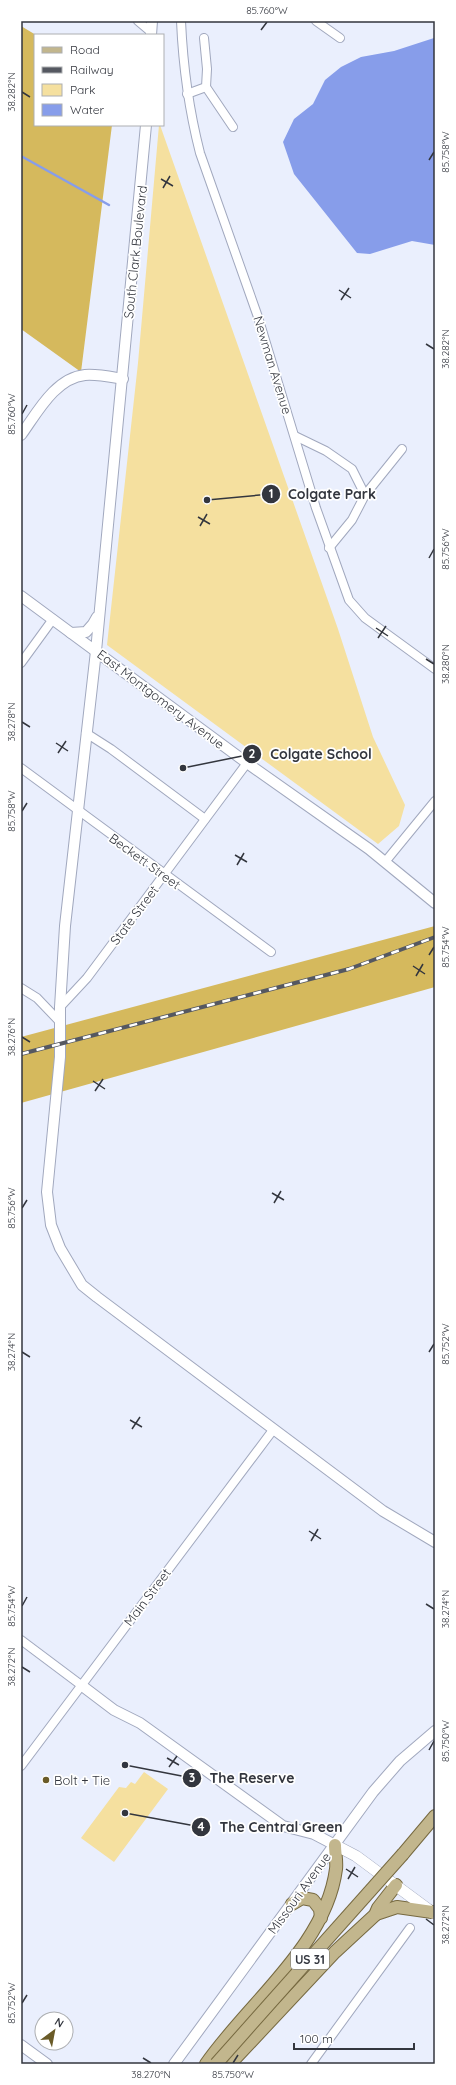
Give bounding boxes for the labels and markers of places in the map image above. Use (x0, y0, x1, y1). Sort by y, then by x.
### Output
callout: Colgate Park (261, 481, 384, 507)
callout: Colgate School (242, 741, 380, 767)
callout: The Reserve (182, 1765, 303, 1791)
place label: Bolt + Tie (54, 1772, 110, 1788)
marker: Bolt + Tie (41, 1775, 51, 1785)
callout: The Central Green (191, 1814, 350, 1840)

